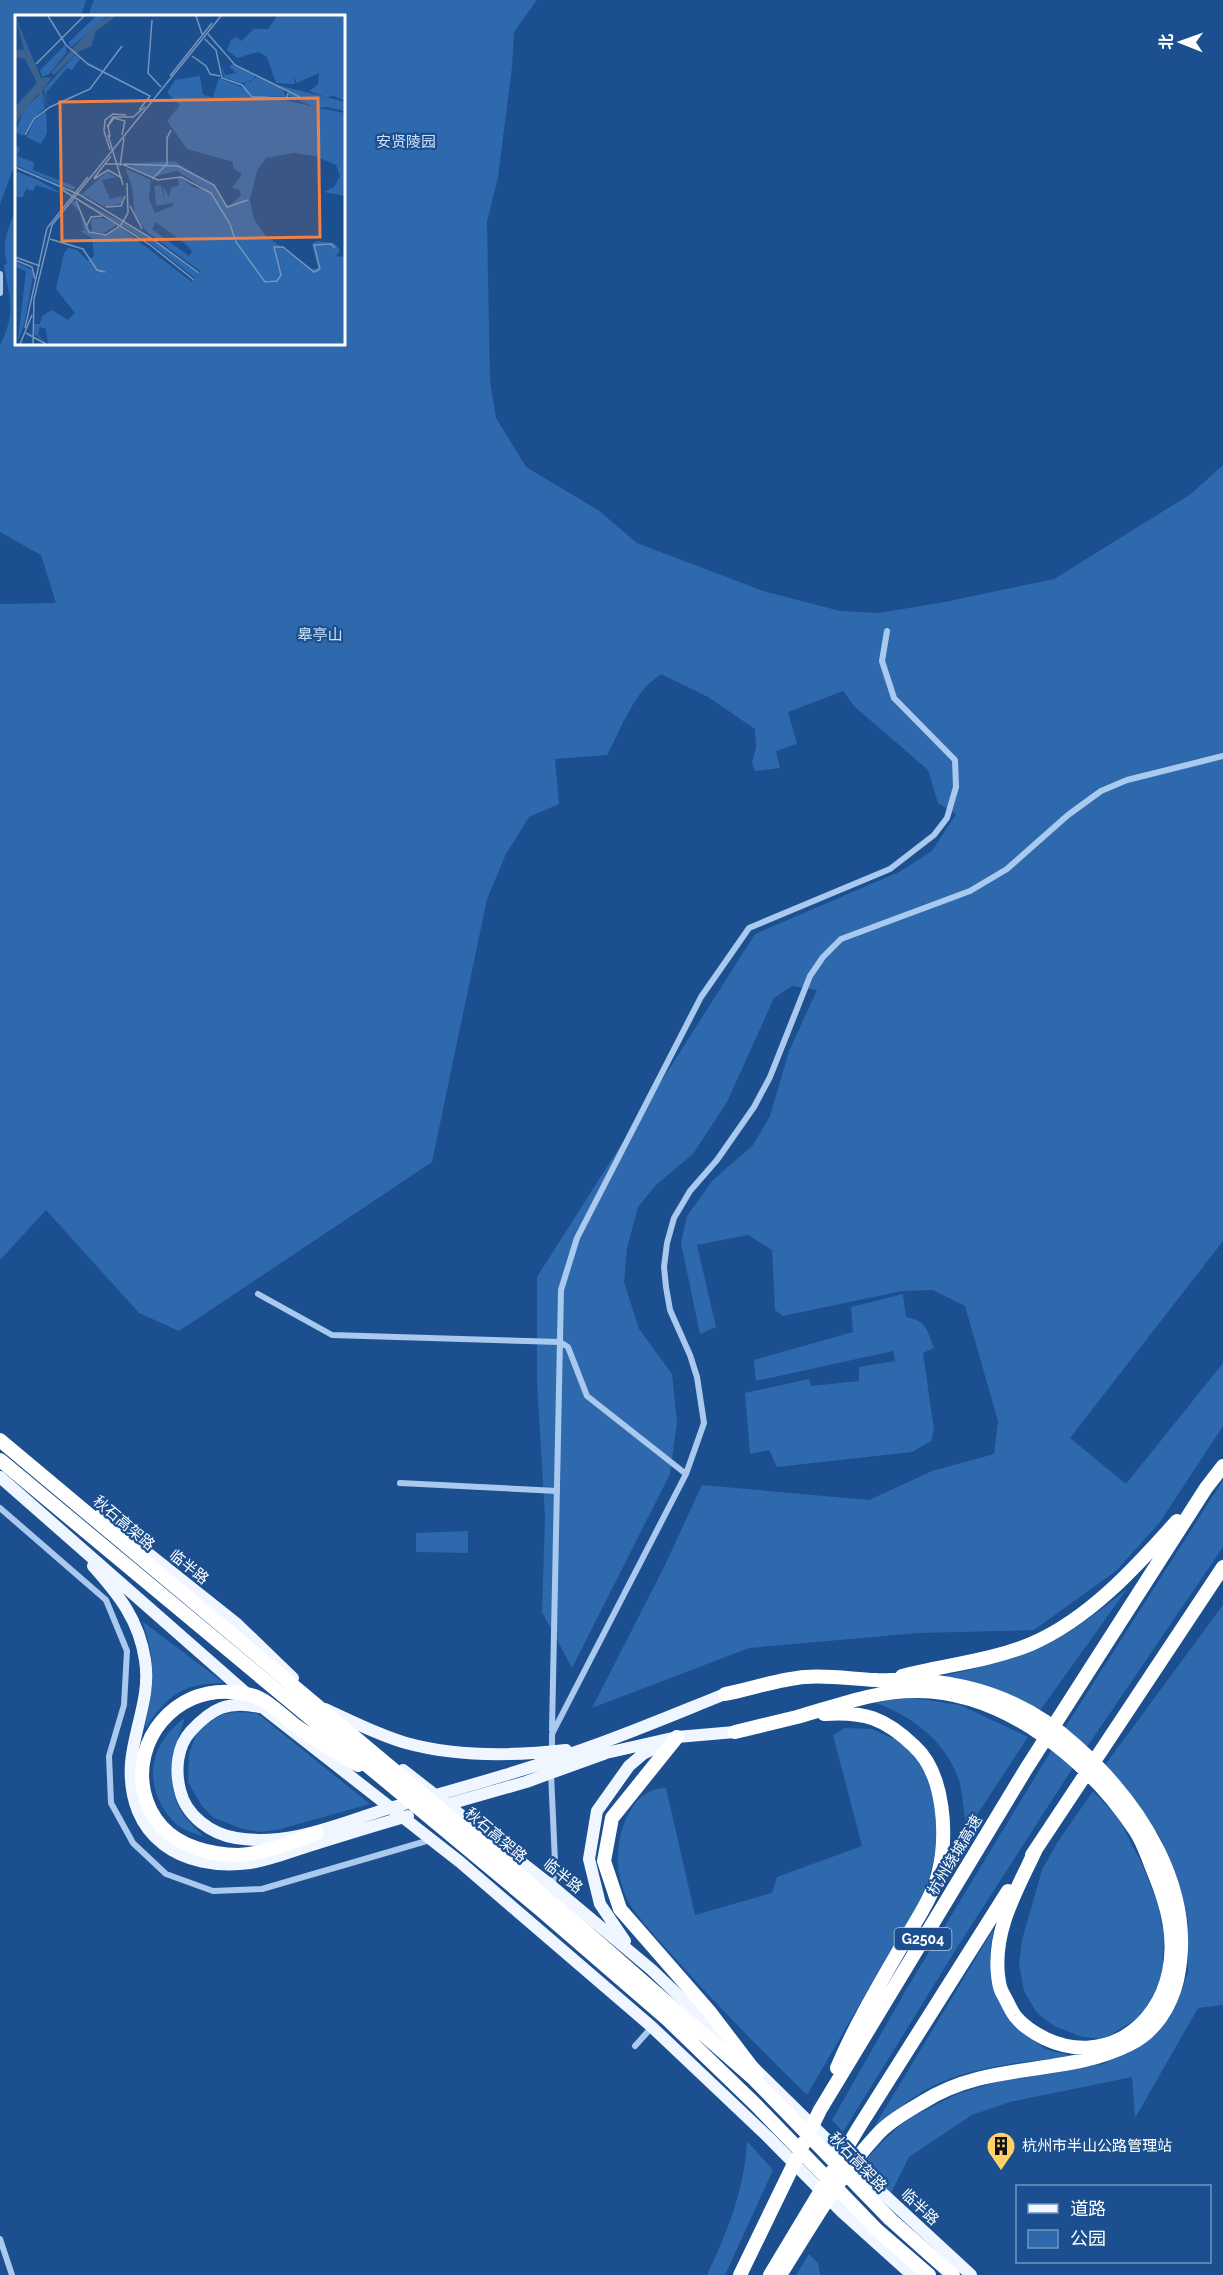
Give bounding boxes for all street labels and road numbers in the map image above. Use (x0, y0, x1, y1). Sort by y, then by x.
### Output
street label: 秋石高架路 (89, 1492, 159, 1554)
street label: 临半路 (166, 1546, 212, 1588)
street label: 秋石高架路 (461, 1804, 531, 1866)
street label: 杭州绕城高速 (924, 1812, 986, 1898)
street label: 临半路 (540, 1855, 586, 1897)
road number: G2504 (894, 1928, 952, 1950)
street label: 秋石高架路 (825, 2129, 891, 2195)
street label: 临半路 (897, 2185, 943, 2229)

